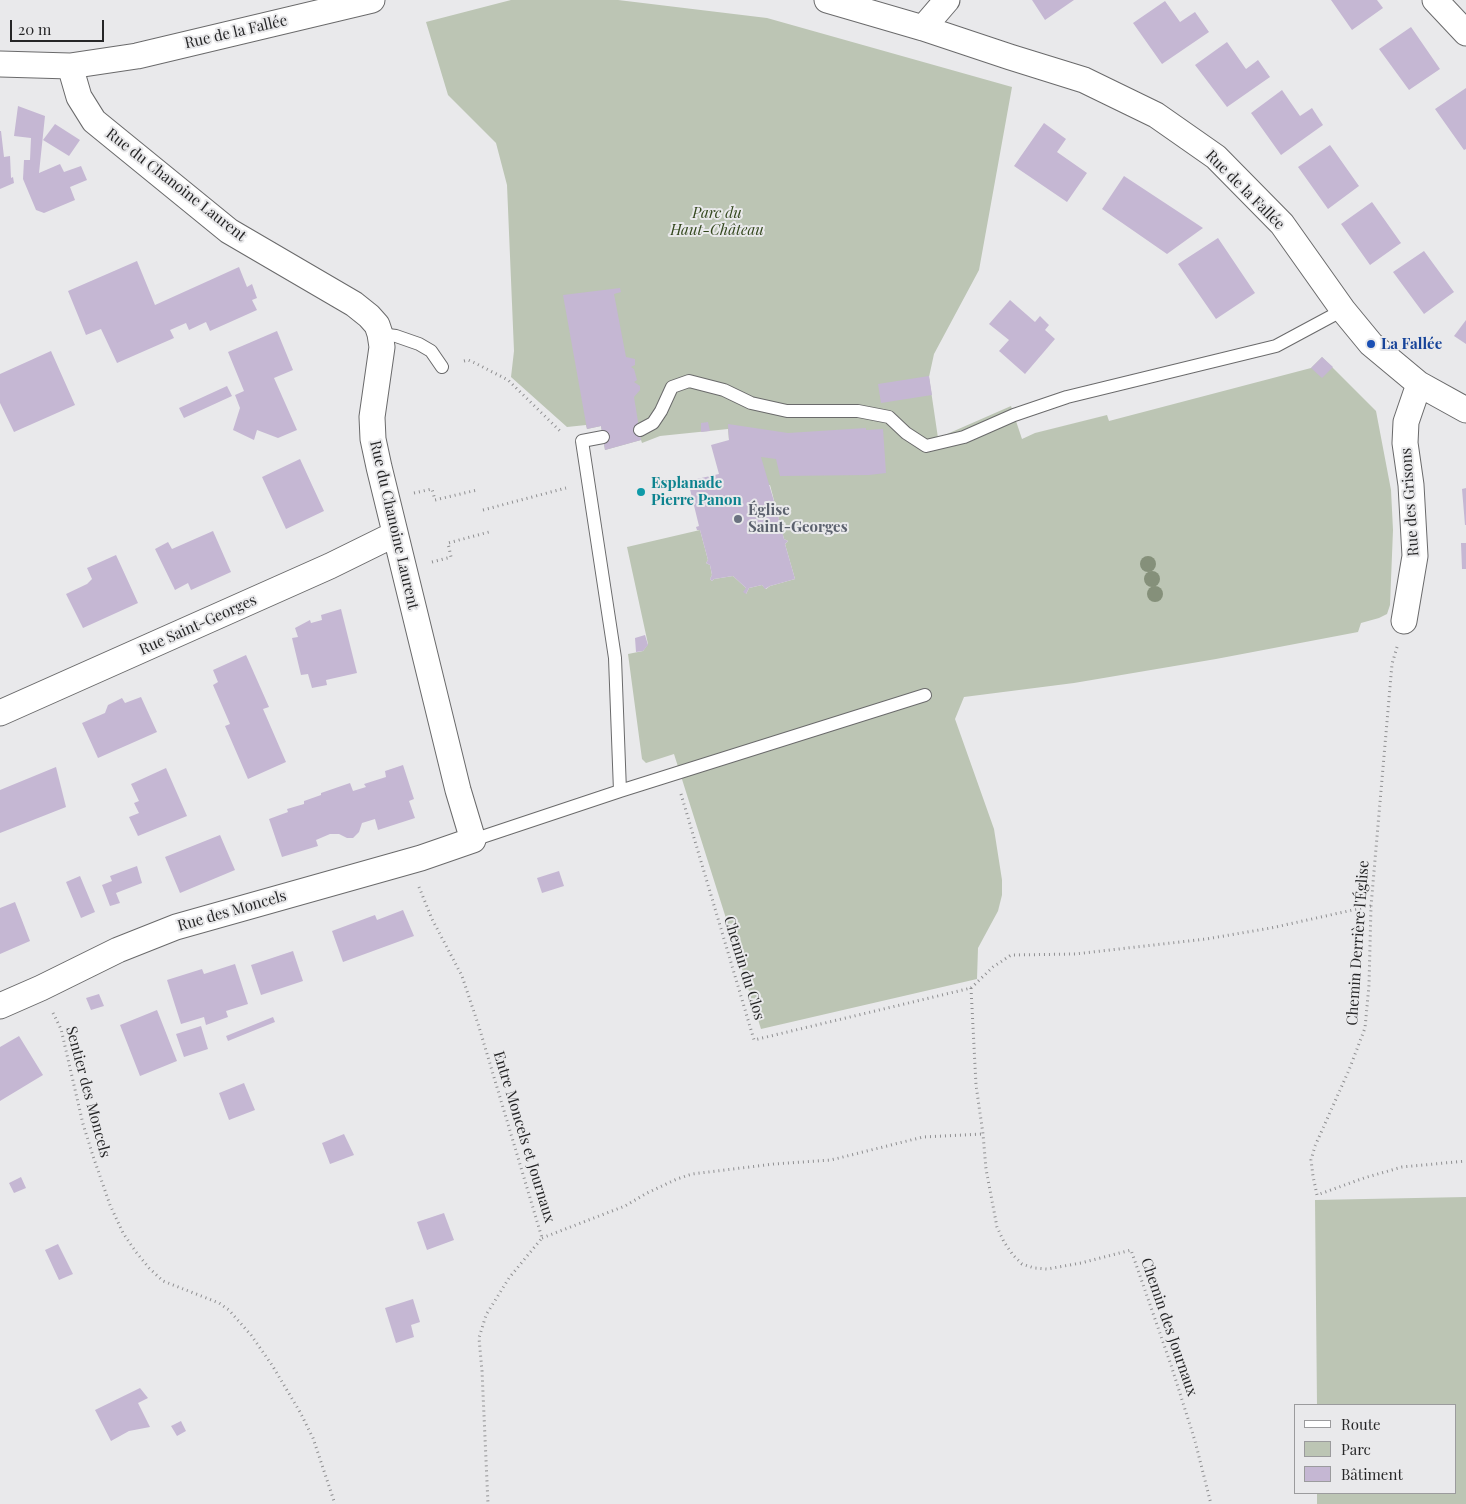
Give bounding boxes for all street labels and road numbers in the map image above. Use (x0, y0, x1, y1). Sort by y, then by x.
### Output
street label: Rue de la Fallée (183, 11, 289, 53)
street label: Rue du Chanoine Laurent (102, 125, 250, 245)
street label: Rue de la Fallée (1202, 147, 1288, 233)
street label: Rue du Chanoine Laurent (366, 439, 422, 611)
street label: Rue des Grisons (1397, 447, 1423, 557)
street label: Rue Saint-Georges (137, 591, 259, 659)
street label: Chemin Derrière l'Église (1343, 860, 1373, 1026)
street label: Rue des Moncels (176, 887, 288, 935)
street label: Chemin du Clos (720, 914, 768, 1022)
street label: Sentier des Moncels (62, 1024, 114, 1160)
street label: Entre Moncels et Journaux (489, 1049, 559, 1225)
street label: Chemin des Journaux (1137, 1256, 1201, 1398)

